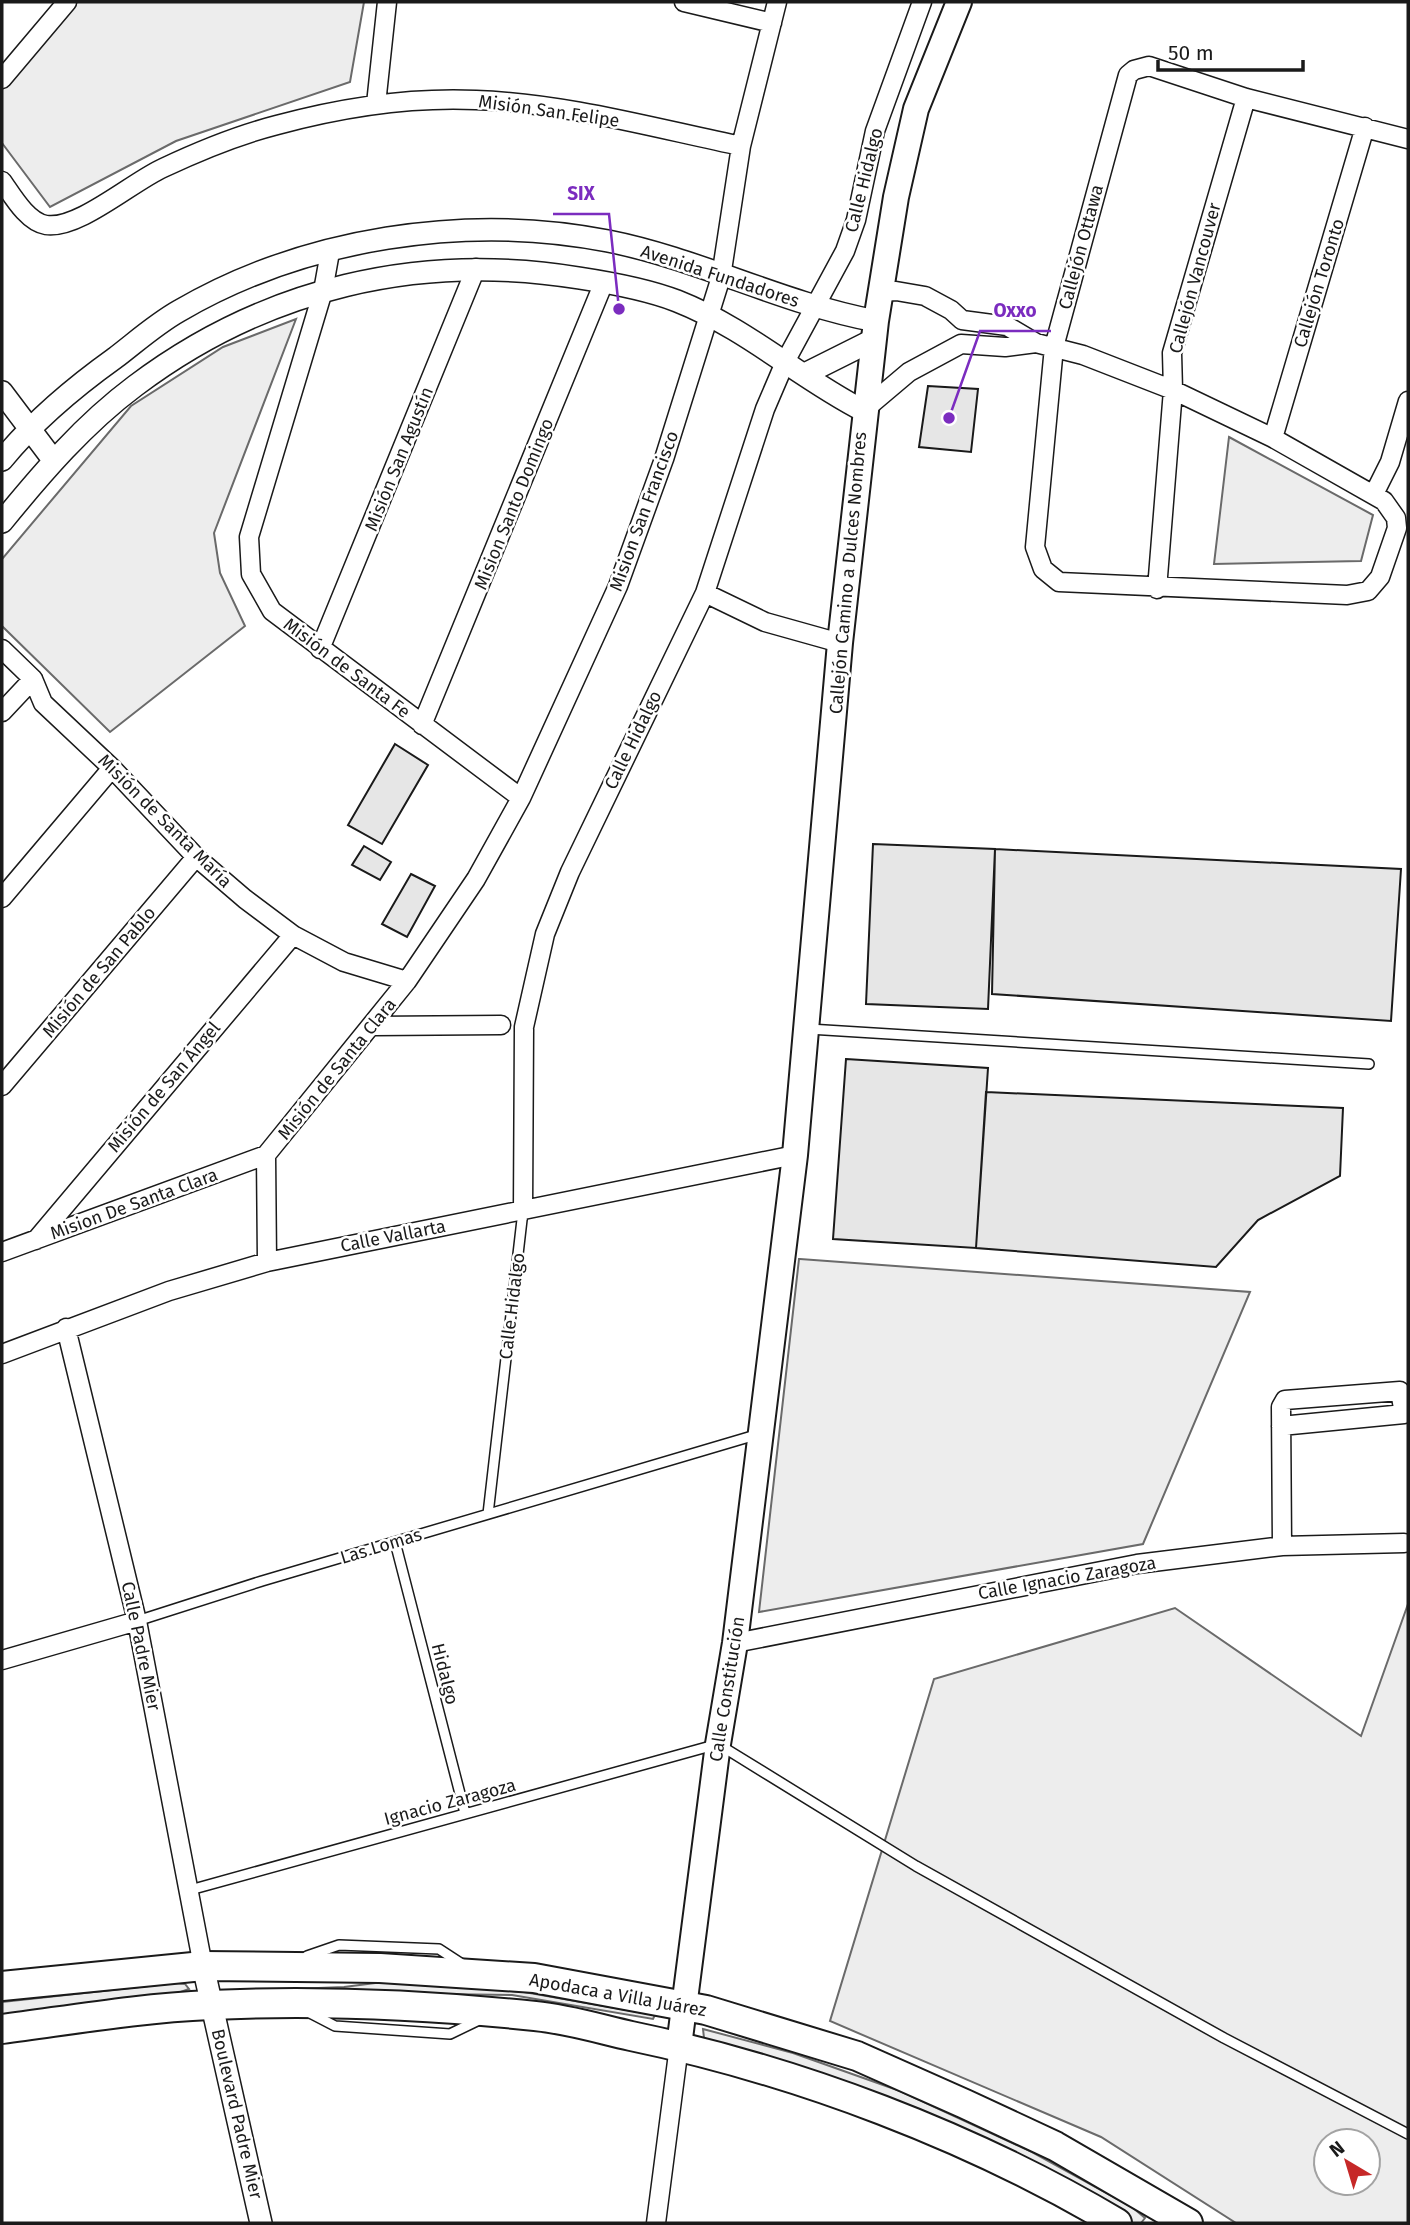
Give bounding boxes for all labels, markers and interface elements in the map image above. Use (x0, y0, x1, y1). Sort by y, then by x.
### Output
scale bar (1158, 28, 1303, 72)
text: 50 m (1168, 40, 1214, 66)
street label: Misión San Felipe (477, 90, 621, 132)
street label: Calle Hidalgo (840, 125, 888, 235)
callout: SIX (553, 174, 609, 214)
text: SIX (567, 182, 596, 205)
street label: Callejón Ottawa (1054, 182, 1108, 312)
street label: Callejón Vancouver (1164, 200, 1226, 356)
street label: Callejón Toronto (1289, 216, 1349, 350)
street label: Avenida Fundadores (638, 240, 802, 312)
callout: Oxxo (980, 291, 1051, 331)
text: Oxxo (993, 299, 1037, 322)
street label: Misión San Agustín (360, 384, 438, 534)
street label: Mision Santo Domingo (470, 415, 558, 593)
street label: Mision San Francisco (605, 428, 683, 594)
street label: Callejón Camino a Dulces Nombres (825, 431, 871, 715)
street label: Misión de Santa Fe (279, 613, 415, 723)
street label: Calle Hidalgo (600, 687, 666, 793)
street label: Misión de Santa María (93, 749, 237, 893)
street label: Misión de San Pablo (38, 902, 160, 1042)
street label: Misión de Santa Clara (273, 994, 401, 1144)
street label: Misión de San Ángel (102, 1017, 225, 1157)
street label: Mision De Santa Clara (47, 1163, 221, 1245)
street label: Calle Vallarta (338, 1215, 448, 1257)
street label: Calle Hidalgo (495, 1252, 529, 1360)
street label: Las Lomas (338, 1523, 424, 1569)
street label: Calle Ignacio Zaragoza (976, 1552, 1158, 1604)
street label: Calle Padre Mier (117, 1579, 165, 1713)
street label: Calle Constitución (705, 1615, 749, 1763)
street label: Hidalgo (427, 1641, 463, 1707)
street label: Ignacio Zaragoza (382, 1774, 518, 1830)
street label: Apodaca a Villa Juárez (528, 1969, 708, 2021)
street label: Boulevard Padre Mier (207, 2027, 267, 2201)
north arrow (1312, 2127, 1382, 2197)
text: N (1325, 2136, 1349, 2162)

